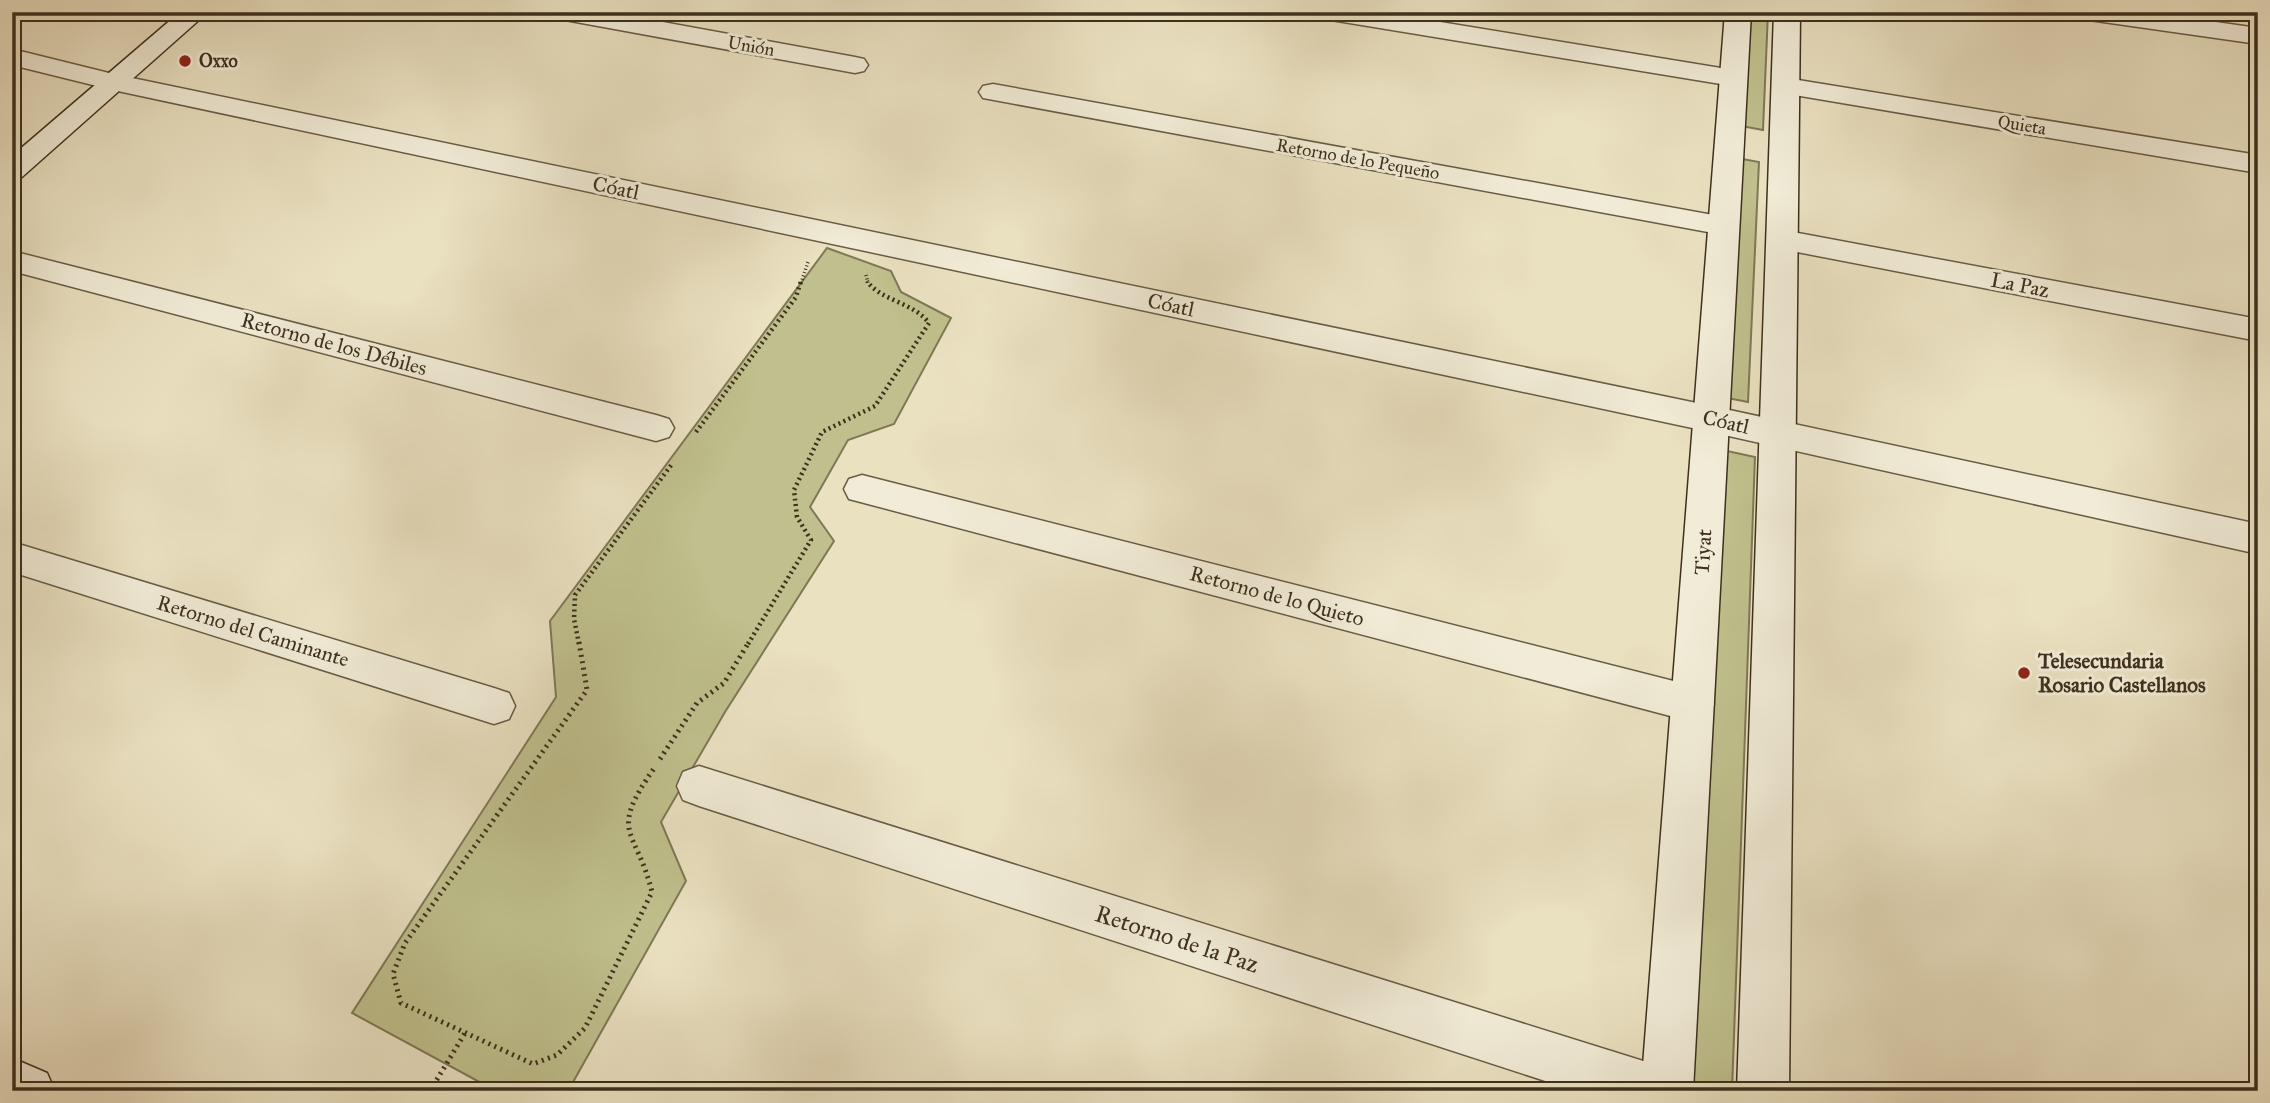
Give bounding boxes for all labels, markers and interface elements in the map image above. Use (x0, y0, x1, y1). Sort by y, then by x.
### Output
street label: Unión (726, 31, 776, 61)
place label: Oxxo (199, 50, 238, 72)
marker: Oxxo (177, 53, 193, 69)
street label: Quieta (1996, 110, 2048, 140)
street label: Retorno de lo Pequeño (1274, 134, 1441, 185)
street label: Cóatl (590, 170, 642, 206)
street label: La Paz (1989, 267, 2052, 303)
street label: Cóatl (1145, 287, 1197, 323)
street label: Retorno de los Débiles (238, 307, 430, 381)
street label: Cóatl (1700, 404, 1752, 440)
street label: Tiyat (1688, 528, 1718, 576)
street label: Retorno de lo Quieto (1187, 560, 1367, 632)
street label: Retorno del Caminante (154, 589, 353, 673)
place label: Telesecundaria Rosario Castellanos (2037, 648, 2206, 698)
marker: Telesecundaria Rosario Castellanos (2016, 665, 2032, 681)
street label: Retorno de la Paz (1091, 898, 1263, 980)

